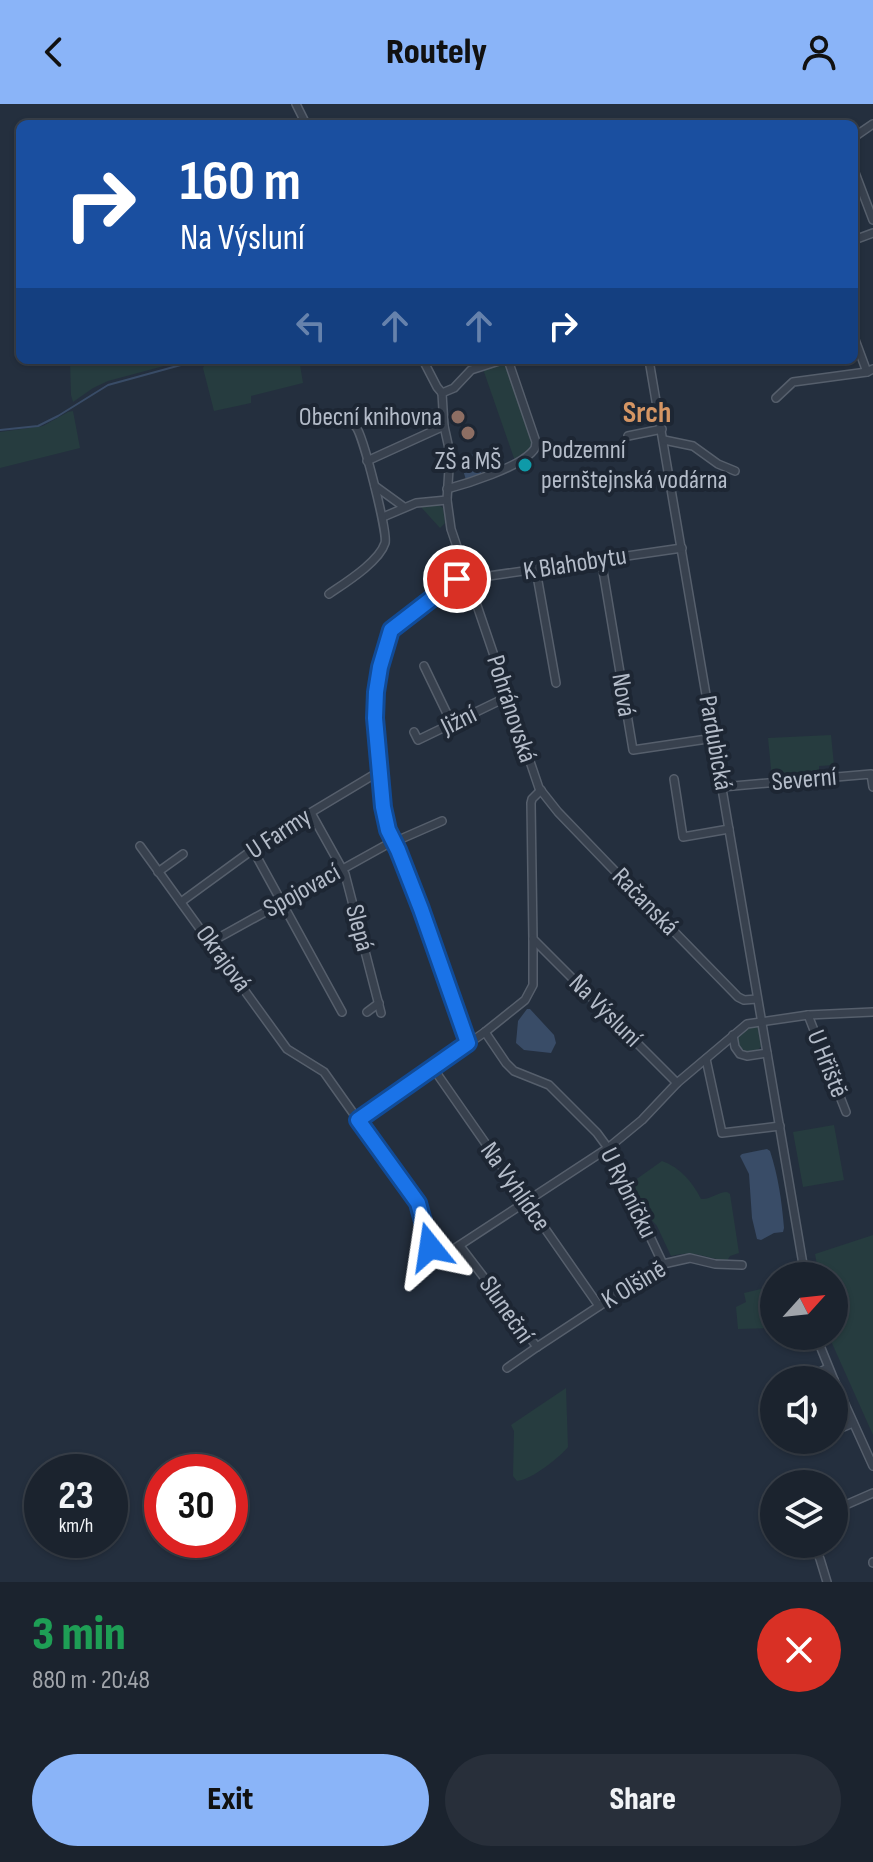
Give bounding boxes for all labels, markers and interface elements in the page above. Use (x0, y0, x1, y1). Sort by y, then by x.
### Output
icon: back (32, 30, 76, 74)
icon: person (797, 30, 841, 74)
text: Routely (386, 31, 487, 74)
text: 160 m (180, 149, 301, 216)
icon: right (48, 152, 152, 256)
text: Na Výsluní (180, 217, 305, 260)
icon: left (289, 304, 333, 348)
icon: ahead (373, 304, 417, 348)
icon: ahead (457, 304, 501, 348)
icon: right (541, 304, 585, 348)
district label: Srch (623, 395, 671, 431)
place label: Obecní knihovna (299, 402, 442, 433)
marker: Obecní knihovna (449, 408, 467, 426)
marker: ZŠ a MŠ (459, 424, 477, 442)
place label: Podzemní pernštejnská vodárna (541, 435, 728, 496)
place label: ZŠ a MŠ (435, 446, 501, 477)
marker: Podzemní pernštejnská vodárna (516, 456, 534, 474)
street label: K Blahobytu (521, 541, 629, 587)
pin (423, 545, 491, 613)
icon: arrive (435, 557, 479, 601)
street label: Pohránovská (479, 651, 543, 767)
street label: Nová (604, 671, 642, 719)
street label: Pardubická (691, 693, 739, 793)
street label: Jižní (435, 699, 482, 743)
street label: Severní (770, 762, 838, 798)
street label: U Farmy (241, 802, 317, 866)
street label: Spojovací (258, 857, 346, 925)
street label: Račanská (605, 862, 685, 942)
street label: Slepá (338, 901, 380, 955)
street label: Okrajová (188, 920, 258, 998)
street label: Na Výsluní (562, 968, 648, 1054)
street label: U Hřiště (800, 1026, 854, 1102)
street label: Na Vyhlídce (473, 1137, 557, 1237)
street label: U Rybníčku (593, 1143, 663, 1243)
position arrow (388, 1205, 472, 1289)
street label: K Olšině (596, 1254, 672, 1316)
north arrow (760, 1262, 848, 1350)
map controls (760, 1262, 848, 1558)
street label: Sluneční (472, 1271, 540, 1350)
button: sound (760, 1366, 848, 1454)
speed limit sign: 30 (144, 1454, 248, 1558)
button: layers (760, 1470, 848, 1558)
text: 23 (58, 1472, 94, 1520)
text: km/h (59, 1514, 93, 1538)
text: 3 min (32, 1606, 126, 1663)
button: close (757, 1608, 841, 1692)
text: 880 m · 20:48 (32, 1665, 150, 1696)
button: Exit (32, 1754, 429, 1846)
button: Share (445, 1754, 841, 1846)

